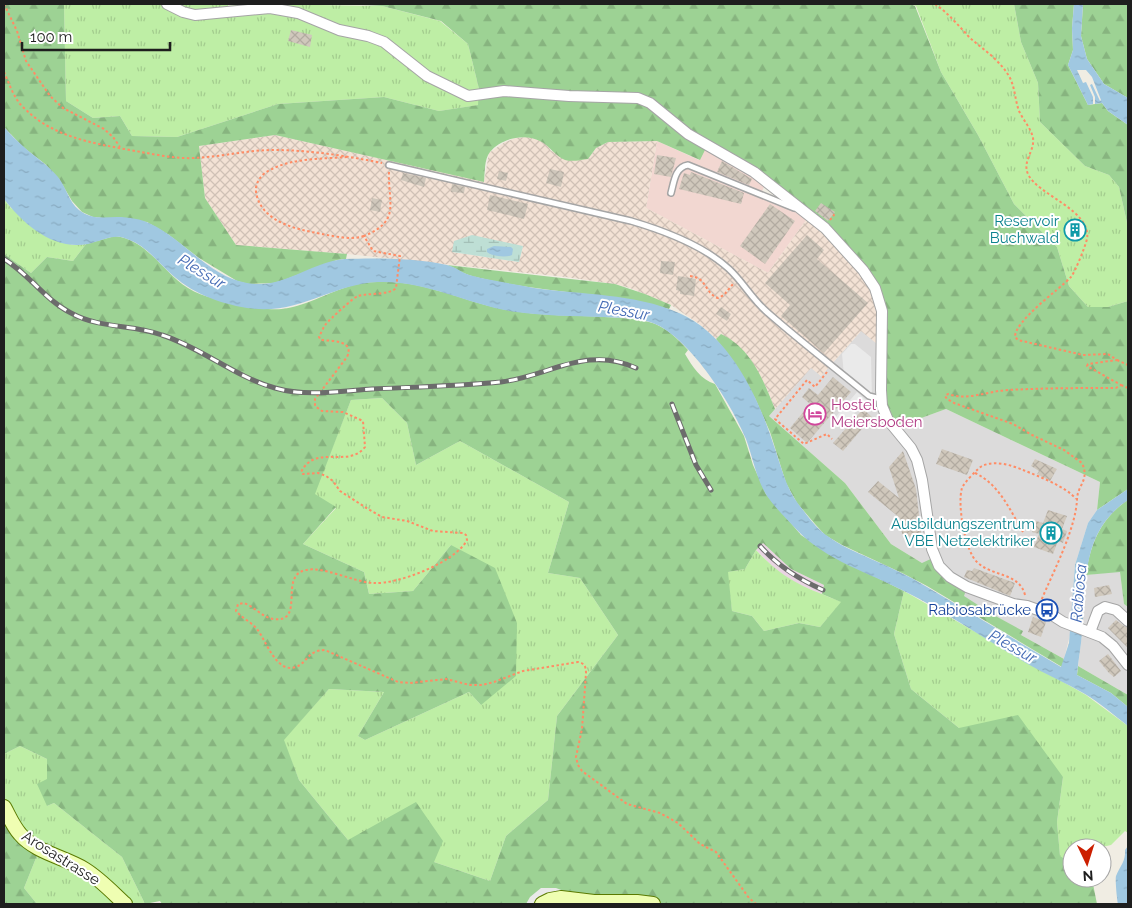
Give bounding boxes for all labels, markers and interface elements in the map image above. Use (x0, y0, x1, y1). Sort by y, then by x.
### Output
scale bar (22, 20, 170, 52)
text: 100 m (30, 28, 72, 46)
place label: Reservoir Buchwald (990, 212, 1060, 247)
building icon: Reservoir Buchwald (1063, 218, 1087, 242)
water label: Plessur (175, 250, 229, 293)
water label: Plessur (597, 297, 652, 324)
place label: Hostel Meiersboden (831, 396, 922, 431)
hotel icon: Hostel Meiersboden (803, 402, 827, 426)
place label: Ausbildungszentrum VBE Netzelektriker (891, 515, 1036, 550)
building icon: Ausbildungszentrum VBE Netzelektriker (1039, 521, 1063, 545)
water label: Rabiosa (1066, 563, 1091, 623)
bus stop icon: Rabiosabrücke (1035, 598, 1059, 622)
place label: Rabiosabrücke (928, 601, 1031, 619)
water label: Plessur (985, 626, 1040, 668)
street label: Arosastrasse (19, 827, 103, 889)
north arrow (1062, 838, 1112, 888)
text: N (1082, 868, 1094, 884)

